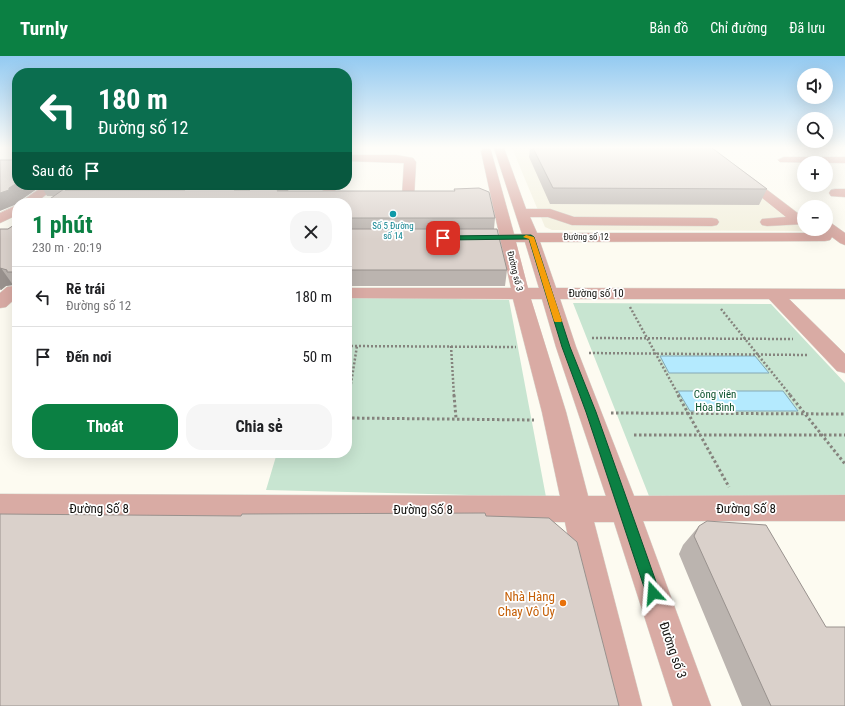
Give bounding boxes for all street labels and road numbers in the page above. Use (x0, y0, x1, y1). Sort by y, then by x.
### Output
street label: Đường số 12 (563, 232, 609, 242)
street label: Đường số 3 (505, 250, 525, 292)
street label: Đường số 10 (568, 287, 624, 300)
street label: Đường Số 8 (69, 501, 129, 516)
street label: Đường Số 8 (716, 501, 776, 516)
street label: Đường Số 8 (393, 502, 453, 517)
street label: Đường số 3 (656, 620, 690, 680)

